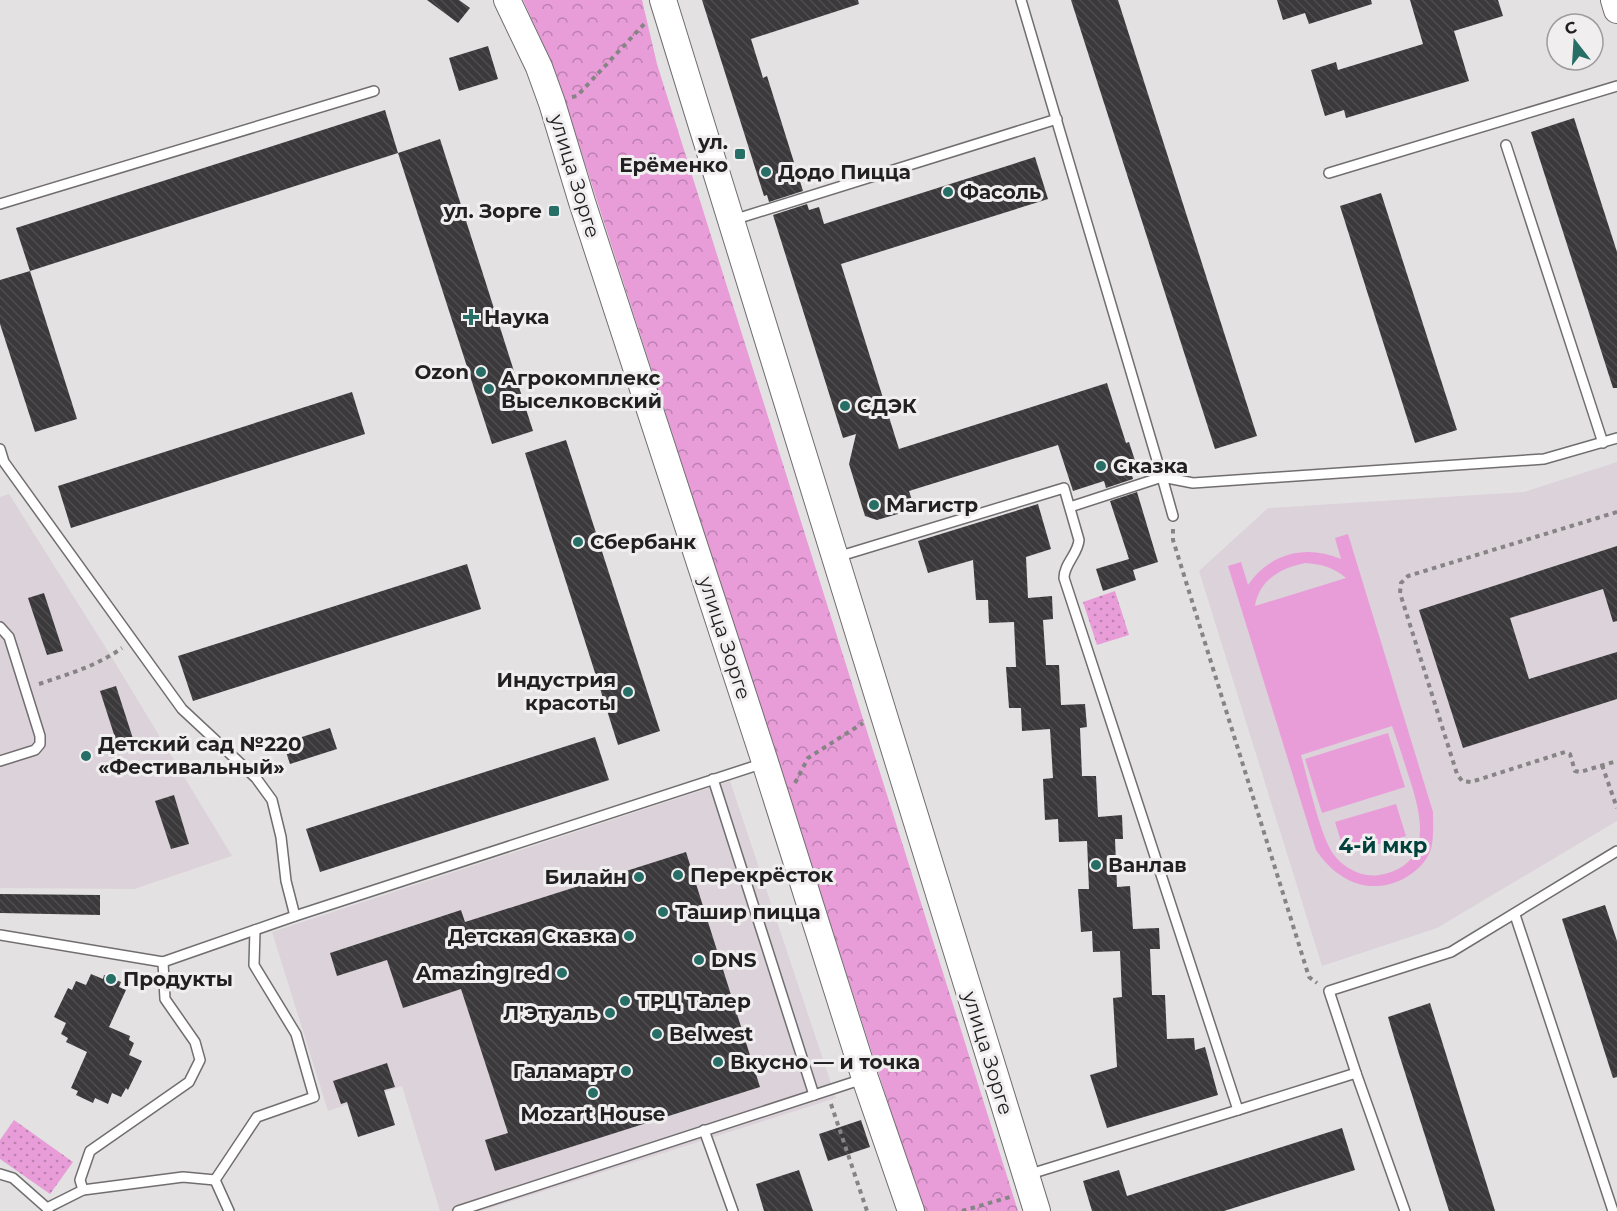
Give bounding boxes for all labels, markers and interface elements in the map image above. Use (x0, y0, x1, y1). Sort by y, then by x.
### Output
north arrow (1545, 12, 1605, 72)
text: С (1562, 17, 1579, 39)
street label: улица Зорге (545, 110, 605, 241)
place label: ул. Ерёменко (619, 130, 728, 177)
marker: ул. Ерёменко (733, 147, 747, 161)
place label: Додо Пицца (778, 160, 911, 184)
marker: Додо Пицца (759, 165, 773, 179)
place label: Фасоль (960, 180, 1041, 204)
marker: Фасоль (941, 185, 955, 199)
place label: ул. Зорге (443, 199, 542, 223)
marker: ул. Зорге (547, 204, 561, 218)
place label: Наука (484, 305, 549, 329)
marker: Наука (462, 308, 480, 326)
place label: Ozon (414, 360, 469, 384)
marker: Ozon (474, 365, 488, 379)
place label: Агрокомплекс Выселковский (501, 366, 662, 413)
marker: Агрокомплекс Выселковский (482, 382, 496, 396)
place label: СДЭК (857, 394, 917, 418)
marker: СДЭК (838, 399, 852, 413)
place label: Сказка (1113, 454, 1188, 478)
marker: Сказка (1094, 459, 1108, 473)
place label: Магистр (886, 493, 978, 517)
marker: Магистр (867, 498, 881, 512)
place label: Сбербанк (590, 530, 696, 554)
marker: Сбербанк (571, 535, 585, 549)
street label: улица Зорге (694, 573, 756, 703)
place label: Индустрия красоты (497, 668, 616, 715)
marker: Индустрия красоты (621, 685, 635, 699)
place label: Детский сад №220 «Фестивальный» (98, 732, 302, 779)
marker: Детский сад №220 «Фестивальный» (79, 749, 93, 763)
district label: 4-й мкр (1339, 833, 1427, 858)
place label: Ванлав (1108, 853, 1187, 877)
marker: Ванлав (1089, 858, 1103, 872)
place label: Перекрёсток (690, 863, 834, 887)
place label: Билайн (545, 865, 627, 889)
marker: Перекрёсток (671, 868, 685, 882)
marker: Билайн (632, 870, 646, 884)
place label: Ташир пицца (675, 900, 821, 924)
marker: Ташир пицца (656, 905, 670, 919)
place label: Детская Сказка (448, 924, 617, 948)
marker: Детская Сказка (622, 929, 636, 943)
place label: DNS (711, 948, 757, 972)
marker: DNS (692, 953, 706, 967)
place label: Amazing red (415, 961, 550, 985)
marker: Amazing red (555, 966, 569, 980)
place label: Продукты (123, 967, 233, 991)
marker: Продукты (104, 972, 118, 986)
street label: улица Зорге (958, 987, 1018, 1118)
place label: ТРЦ Талер (637, 989, 751, 1013)
marker: ТРЦ Талер (618, 994, 632, 1008)
place label: Л'Этуаль (503, 1001, 598, 1025)
marker: Л'Этуаль (603, 1006, 617, 1020)
place label: Belwest (669, 1022, 754, 1046)
marker: Belwest (650, 1027, 664, 1041)
place label: Вкусно — и точка (730, 1050, 920, 1074)
marker: Вкусно — и точка (711, 1055, 725, 1069)
place label: Галамарт (513, 1059, 614, 1083)
marker: Галамарт (619, 1064, 633, 1078)
marker: Mozart House (586, 1086, 600, 1100)
place label: Mozart House (521, 1102, 665, 1126)

